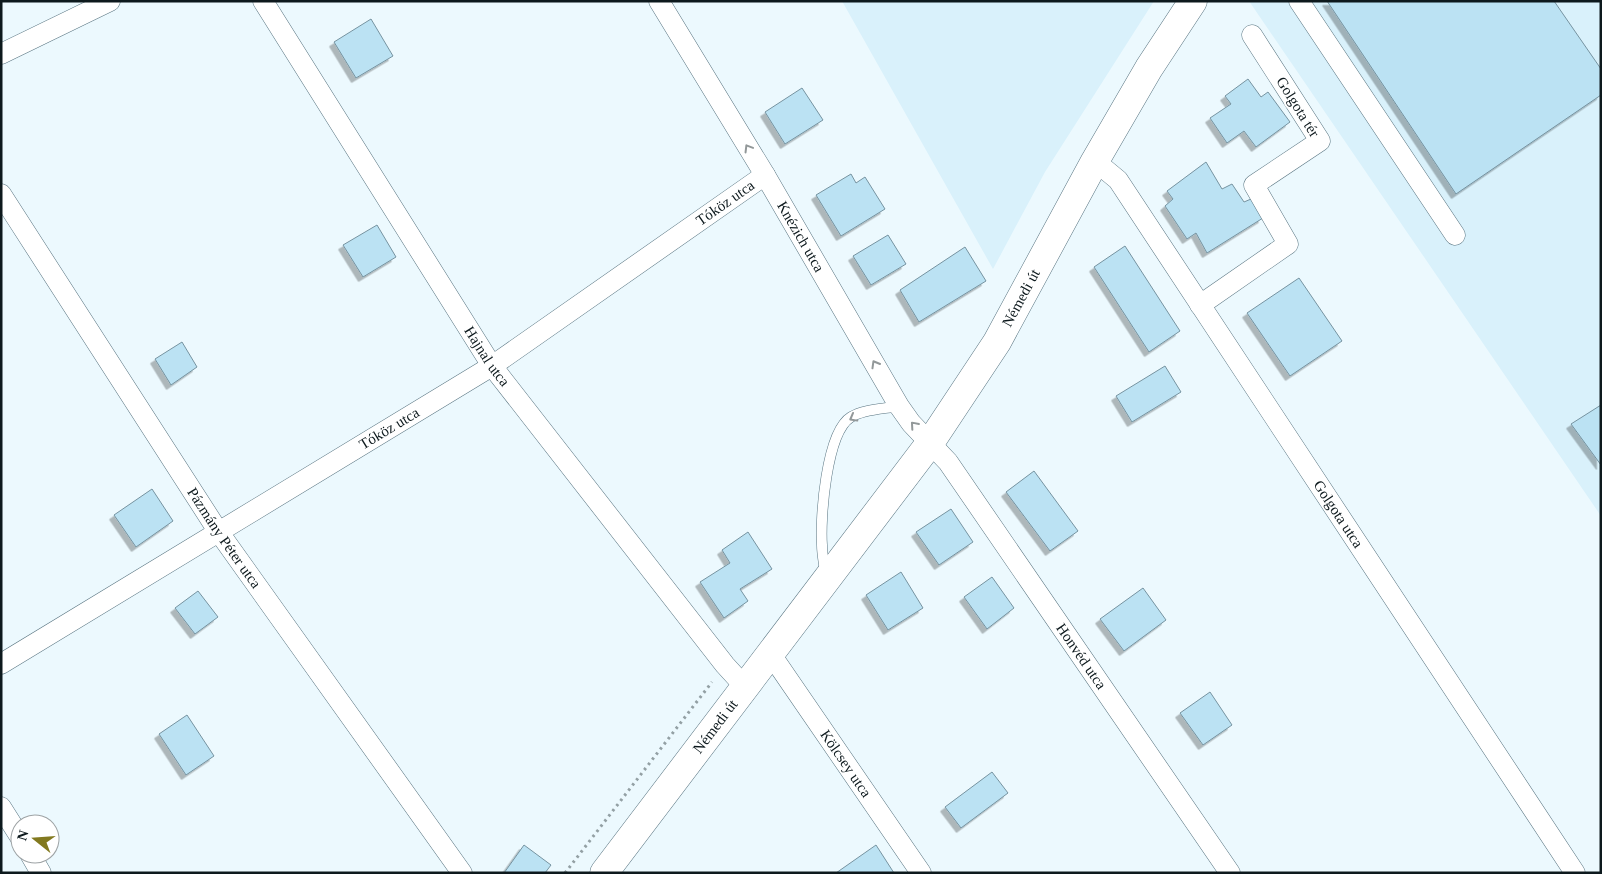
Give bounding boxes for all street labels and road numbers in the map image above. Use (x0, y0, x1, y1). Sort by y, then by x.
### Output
street label: Golgota tér (1273, 74, 1323, 140)
street label: Tóköz utca (693, 177, 758, 229)
street label: Knézich utca (774, 199, 828, 275)
street label: Némedi út (999, 266, 1043, 329)
street label: Hajnal utca (461, 323, 513, 390)
street label: Tóköz utca (356, 404, 422, 453)
street label: Golgota utca (1310, 477, 1366, 551)
street label: Pázmány Péter utca (184, 485, 264, 592)
street label: Honvéd utca (1053, 620, 1110, 693)
street label: Némedi út (690, 696, 741, 756)
street label: Kölcsey utca (817, 727, 875, 800)

